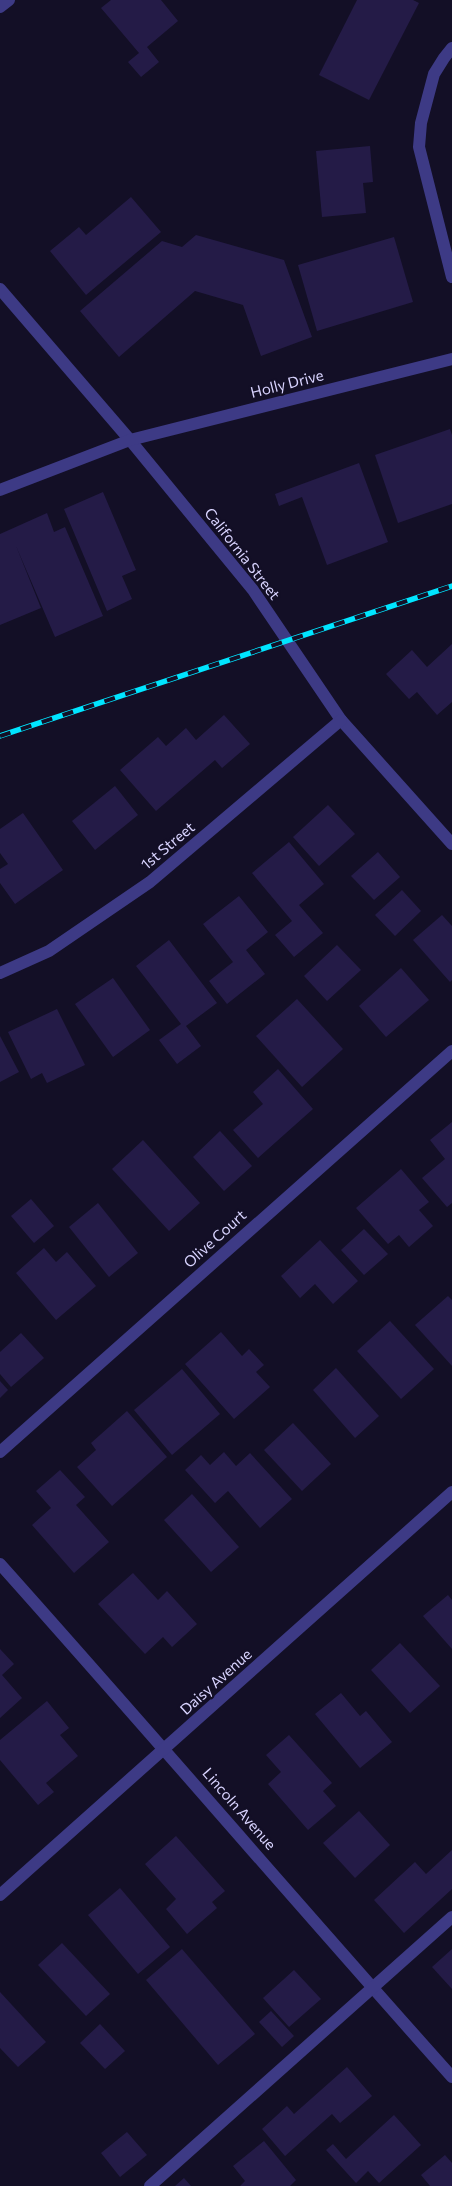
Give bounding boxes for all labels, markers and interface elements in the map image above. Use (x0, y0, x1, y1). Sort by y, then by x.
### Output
street label: Holly Drive (248, 365, 325, 401)
street label: California Street (201, 504, 284, 603)
street label: 1st Street (137, 818, 198, 873)
street label: Olive Court (179, 1206, 249, 1271)
street label: Daisy Avenue (176, 1644, 255, 1718)
street label: Lincoln Avenue (199, 1764, 280, 1853)

